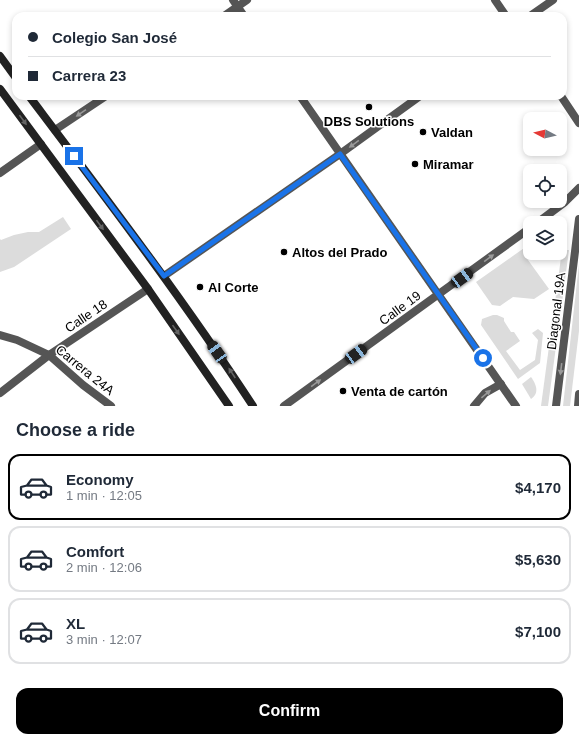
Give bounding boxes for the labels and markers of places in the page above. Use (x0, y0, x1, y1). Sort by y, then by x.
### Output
marker: DBS Solutions (364, 102, 374, 112)
place label: DBS Solutions (324, 114, 414, 129)
place label: Valdan (431, 125, 473, 140)
marker: Valdan (418, 127, 428, 137)
place label: Miramar (423, 157, 474, 172)
marker: Miramar (410, 159, 420, 169)
place label: Altos del Prado (292, 245, 387, 260)
marker: Altos del Prado (279, 247, 289, 257)
place label: Al Corte (208, 280, 259, 295)
marker: Al Corte (195, 282, 205, 292)
place label: Venta de cartón (351, 384, 448, 399)
marker: Venta de cartón (338, 386, 348, 396)

